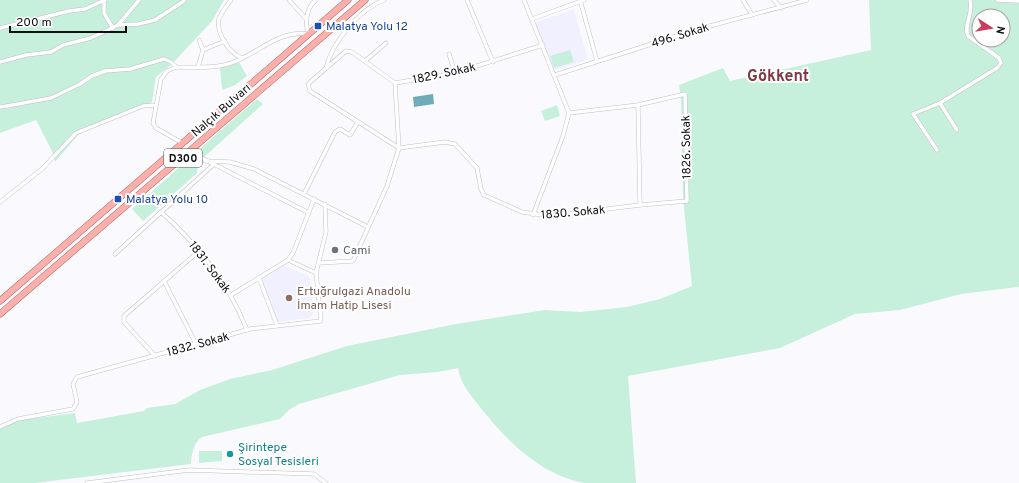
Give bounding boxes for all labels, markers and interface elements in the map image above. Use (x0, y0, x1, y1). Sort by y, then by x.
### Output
scale bar (10, 8, 126, 34)
north arrow (971, 8, 1011, 48)
text: 200 m (16, 15, 52, 31)
place label: Malatya Yolu 12 (326, 19, 408, 35)
street label: 496. Sokak (649, 20, 711, 52)
marker: Malatya Yolu 12 (313, 21, 323, 31)
text: N (992, 25, 1007, 35)
street label: 1829. Sokak (411, 59, 477, 88)
district label: Gökkent (747, 67, 809, 87)
street label: Nalçık Bulvarı (189, 81, 255, 141)
street label: 1826. Sokak (678, 115, 696, 179)
road number: D300 (164, 149, 202, 167)
place label: Malatya Yolu 10 (126, 192, 208, 208)
marker: Malatya Yolu 10 (113, 194, 123, 204)
street label: 1830. Sokak (540, 202, 606, 224)
street label: 1831. Sokak (184, 238, 234, 297)
place label: Cami (343, 243, 370, 259)
marker: Cami (330, 245, 340, 255)
place label: Ertuğrulgazi Anadolu İmam Hatip Lisesi (297, 284, 411, 314)
marker: Ertuğrulgazi Anadolu İmam Hatip Lisesi (284, 293, 294, 303)
street label: 1832. Sokak (165, 329, 231, 361)
place label: Şirintepe Sosyal Tesisleri (238, 440, 319, 470)
marker: Şirintepe Sosyal Tesisleri (225, 449, 235, 459)

